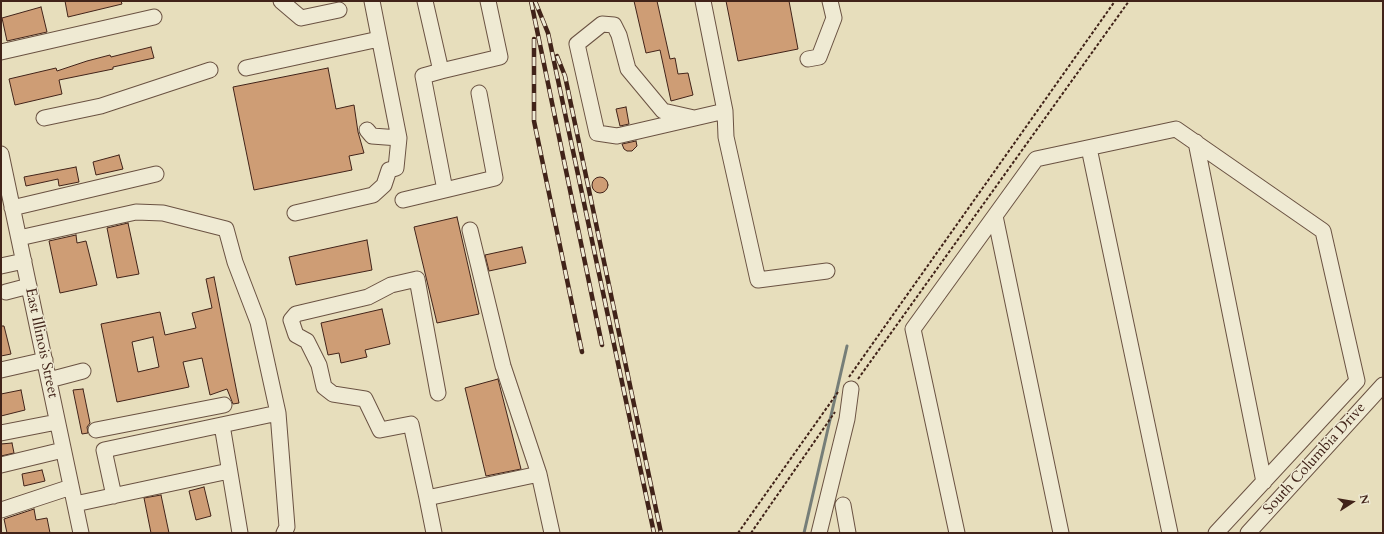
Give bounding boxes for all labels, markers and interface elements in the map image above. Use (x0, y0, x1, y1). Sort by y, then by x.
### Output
street label: East Illinois Street (21, 286, 61, 400)
street label: South Columbia Drive (1260, 399, 1370, 519)
north arrow (1332, 482, 1372, 522)
text: N (1356, 493, 1373, 506)

